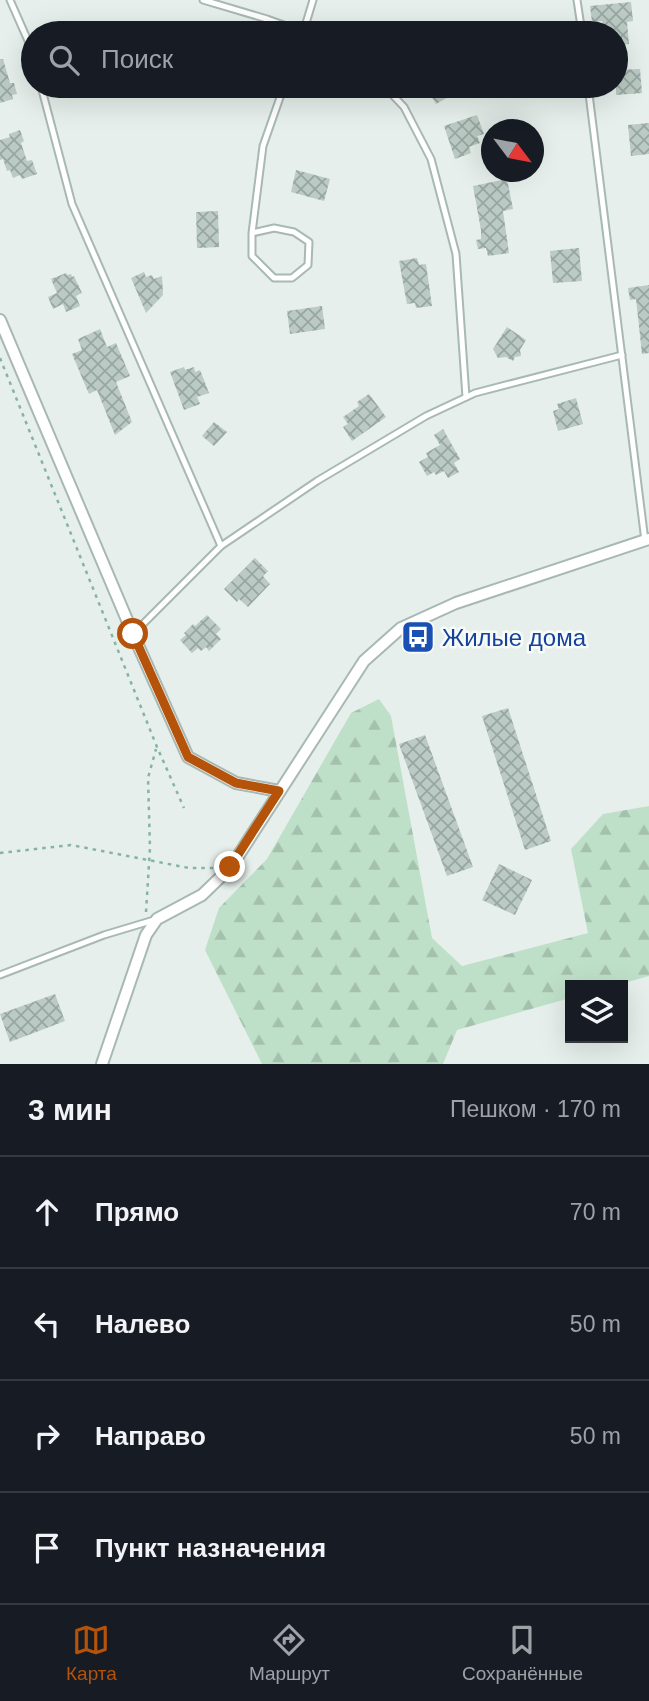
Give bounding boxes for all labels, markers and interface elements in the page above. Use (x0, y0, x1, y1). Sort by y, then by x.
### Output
search box (21, 21, 628, 98)
icon: search (45, 41, 83, 79)
text: Поиск (101, 44, 173, 74)
north arrow (481, 119, 544, 182)
route start (117, 618, 148, 649)
bus stop icon: Жилые дома (399, 618, 437, 656)
place label: Жилые дома (442, 624, 587, 651)
route end (214, 851, 245, 882)
map controls (565, 980, 628, 1043)
button: layers (565, 980, 628, 1043)
text: 3 мин (28, 1093, 112, 1126)
text: Пешком · 170 m (450, 1096, 621, 1122)
icon: ahead (28, 1193, 66, 1231)
text: Прямо (95, 1197, 179, 1227)
text: 70 m (570, 1199, 621, 1225)
icon: left (28, 1305, 66, 1343)
text: Налево (95, 1309, 190, 1339)
text: 50 m (570, 1311, 621, 1337)
icon: right (28, 1417, 66, 1455)
text: Направо (95, 1421, 206, 1451)
text: 50 m (570, 1423, 621, 1449)
icon: arrive (28, 1529, 66, 1567)
text: Пункт назначения (95, 1533, 326, 1563)
tab: Карта (66, 1621, 117, 1685)
tab: Маршрут (249, 1621, 330, 1685)
tab: Сохранённые (462, 1621, 583, 1685)

